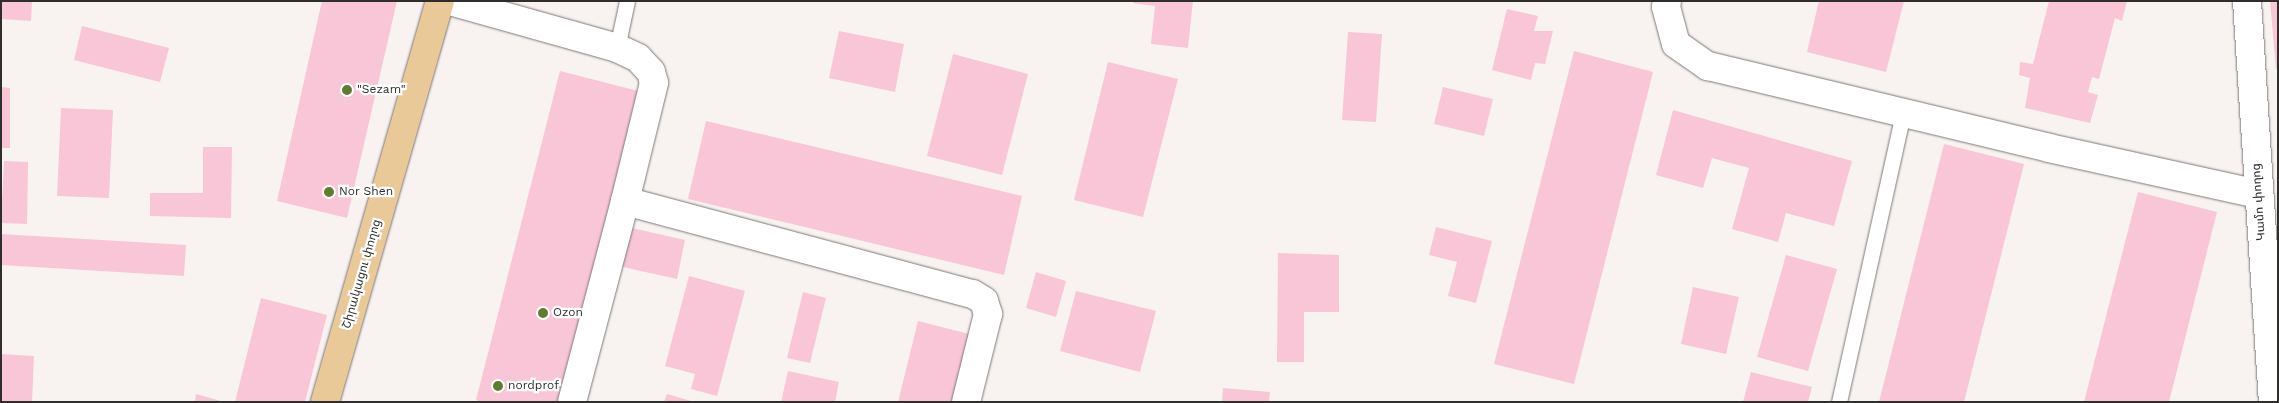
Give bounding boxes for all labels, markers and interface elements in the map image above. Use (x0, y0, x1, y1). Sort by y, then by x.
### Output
place label: "Sezam" (357, 83, 406, 97)
marker: "Sezam" (341, 84, 353, 96)
street label: Կամո փողոց (2249, 163, 2269, 241)
place label: Nor Shen (339, 185, 393, 199)
marker: Nor Shen (323, 186, 335, 198)
street label: Շիրակացու փողոց (339, 218, 385, 330)
place label: Ozon (553, 306, 583, 320)
marker: Ozon (537, 307, 549, 319)
place label: nordprof (508, 379, 559, 393)
marker: nordprof (492, 380, 504, 392)

